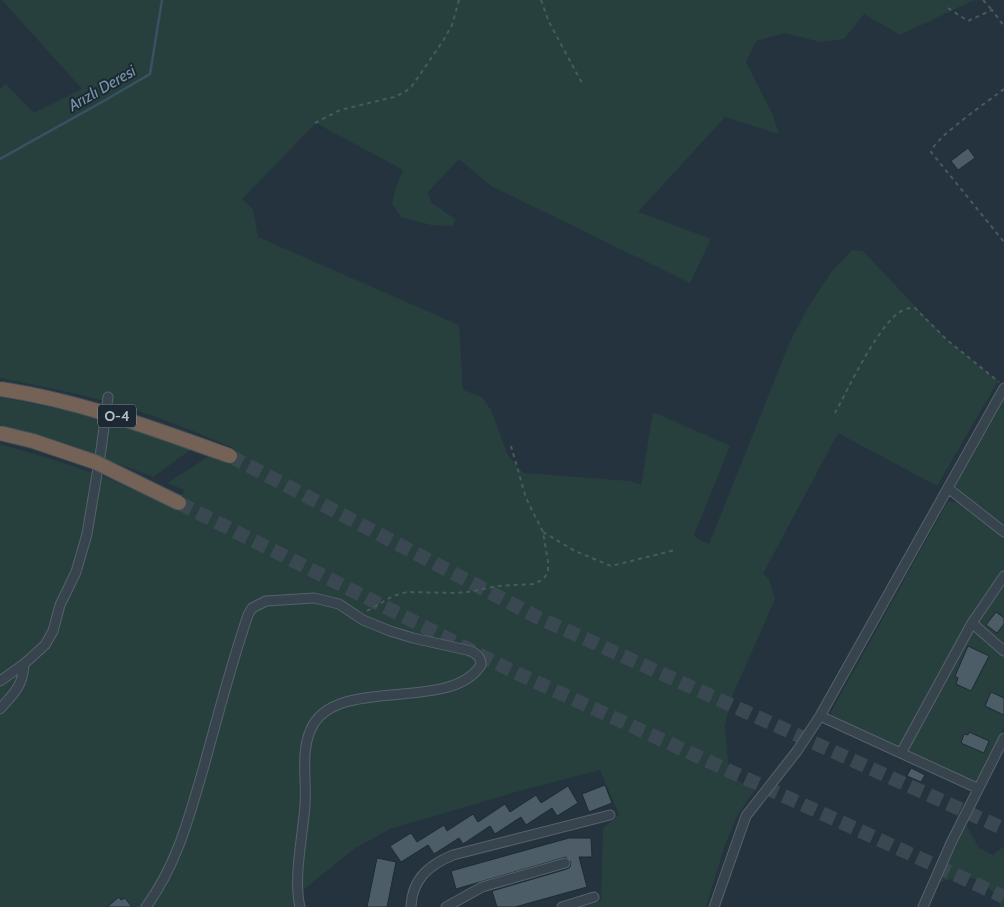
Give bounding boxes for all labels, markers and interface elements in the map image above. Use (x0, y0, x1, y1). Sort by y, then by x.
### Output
water label: Arızlı Deresi (64, 61, 140, 115)
road number: O-4 (98, 404, 136, 428)

